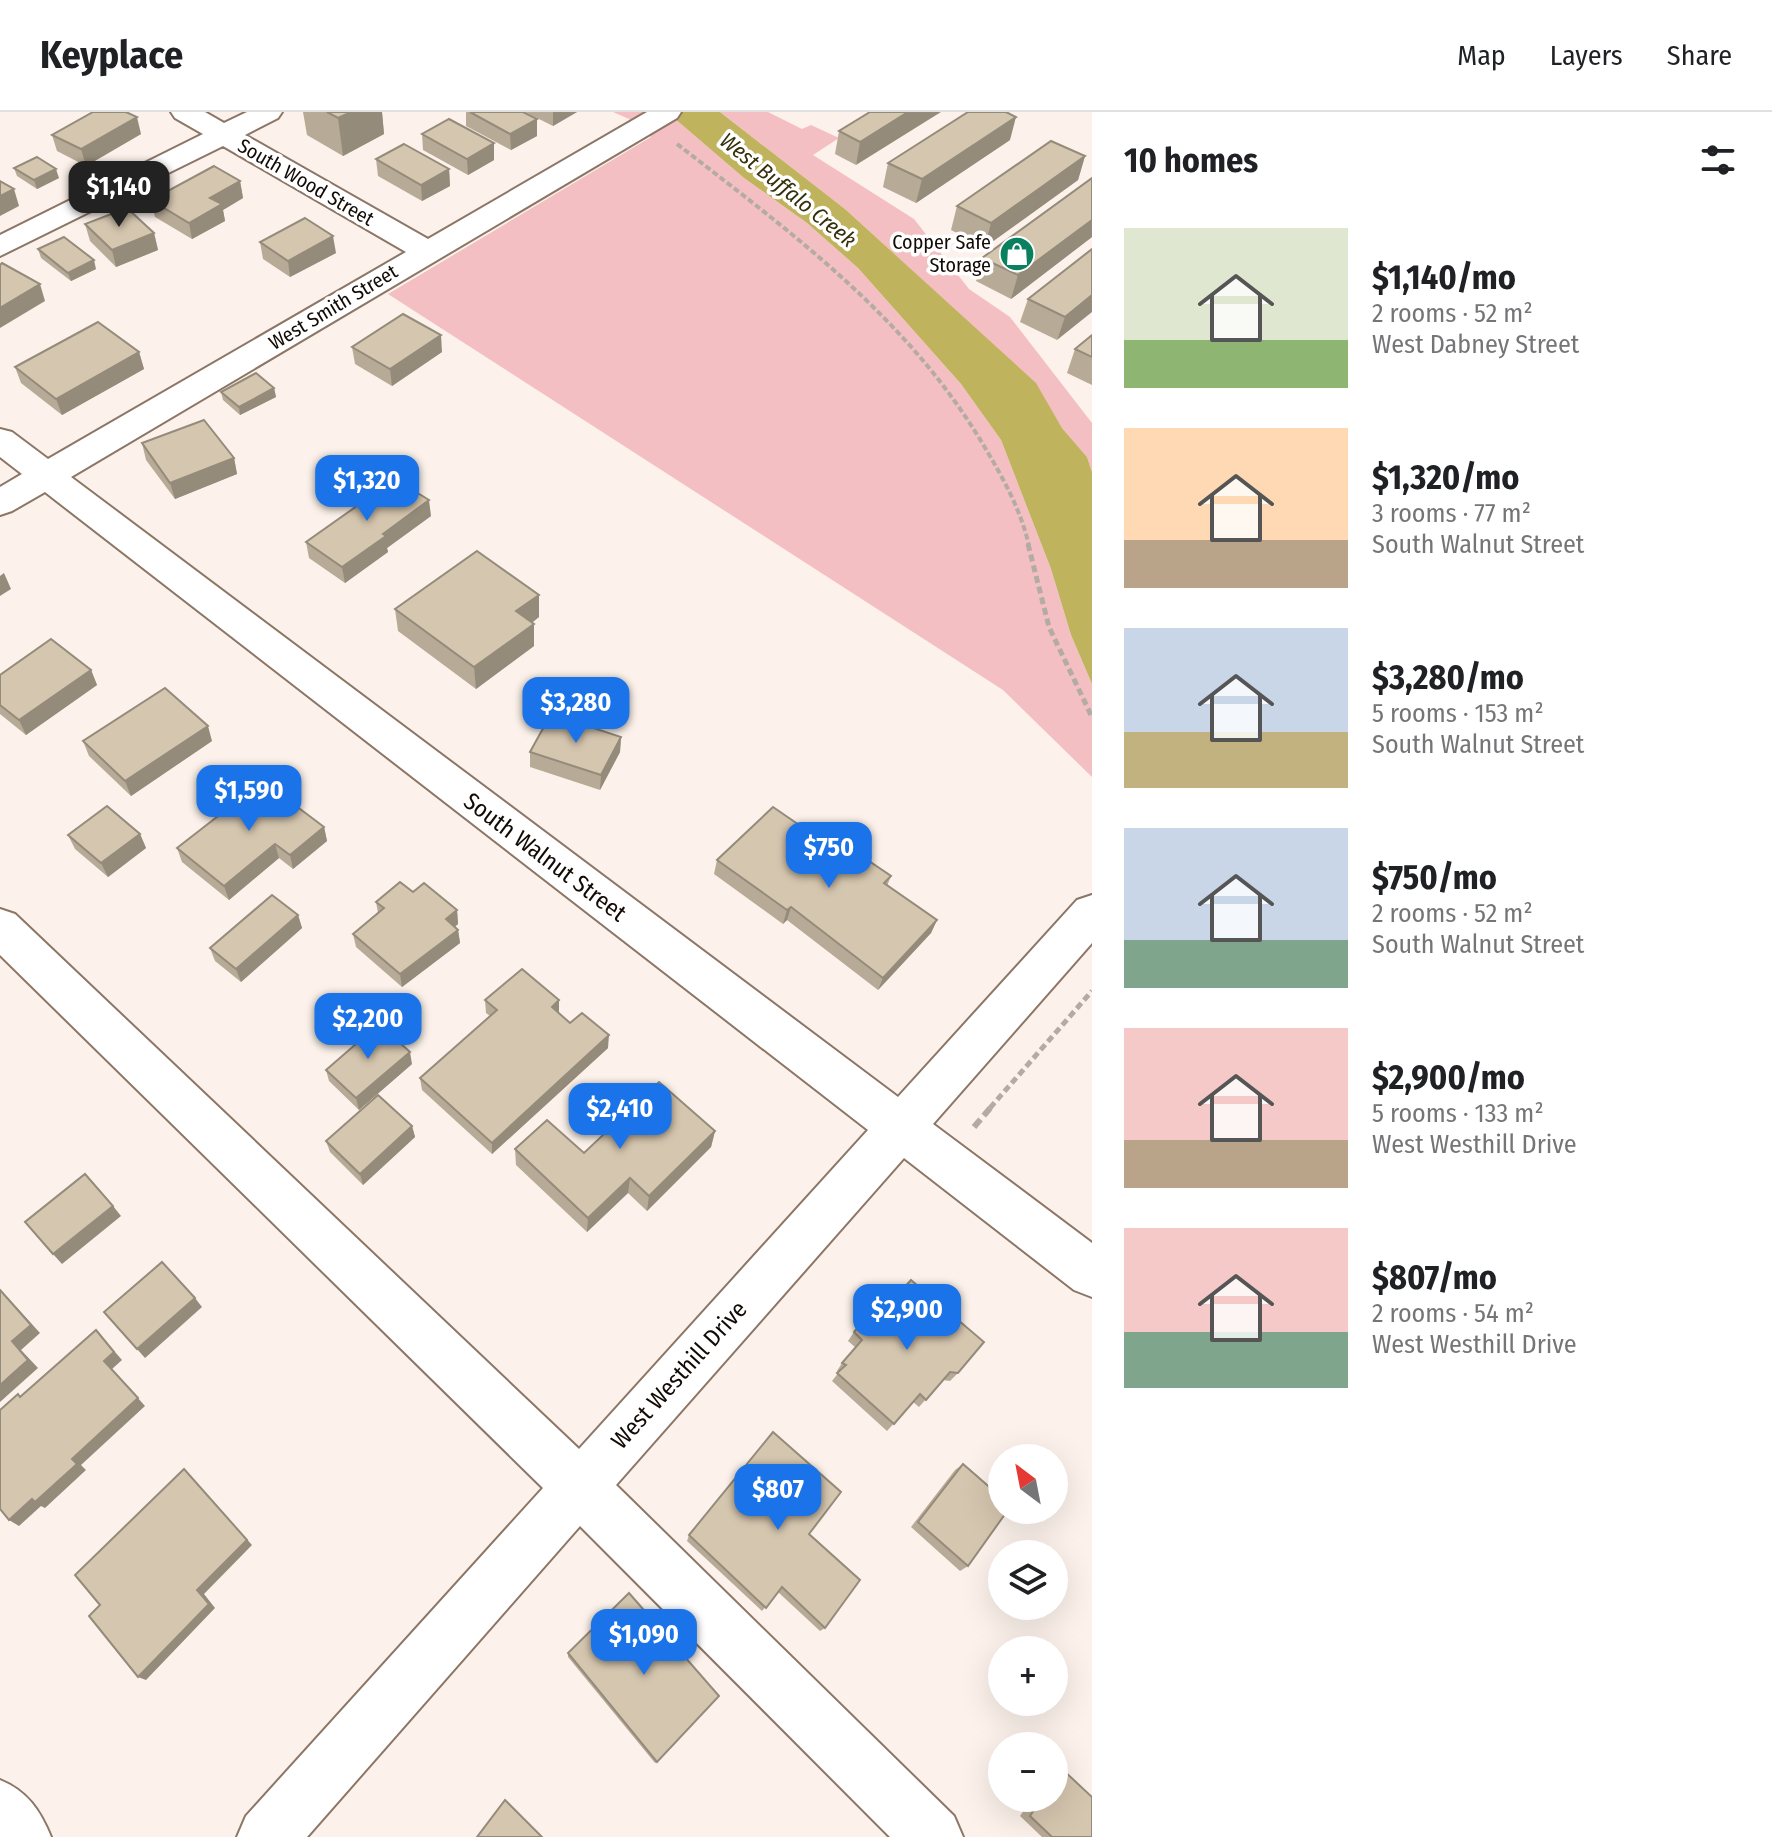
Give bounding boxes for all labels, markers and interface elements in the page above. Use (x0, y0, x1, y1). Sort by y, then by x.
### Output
text: Keyplace (40, 32, 183, 78)
text: Map (1457, 39, 1506, 72)
text: Layers (1550, 39, 1623, 72)
text: Share (1667, 39, 1732, 72)
water label: West Buffalo Creek (714, 127, 862, 253)
street label: South Wood Street (234, 133, 379, 231)
icon: filters (1696, 138, 1740, 182)
text: 10 homes (1124, 140, 1258, 181)
pin: $1,140 (54, 161, 184, 229)
text: $1,140 (87, 171, 151, 202)
place label: Copper Safe Storage (892, 230, 991, 277)
shop icon: Copper Safe Storage (998, 235, 1036, 273)
text: $1,140/mo (1372, 257, 1516, 298)
street label: West Smith Street (264, 259, 402, 355)
icon: home (1188, 260, 1284, 356)
text: 2 rooms · 52 m² (1372, 298, 1533, 329)
text: West Dabney Street (1372, 329, 1579, 360)
pin: $1,320 (302, 455, 432, 523)
text: $1,320/mo (1372, 457, 1519, 498)
icon: home (1188, 460, 1284, 556)
text: $1,320 (333, 465, 401, 496)
text: 3 rooms · 77 m² (1372, 498, 1531, 529)
text: South Walnut Street (1372, 529, 1584, 560)
text: $3,280/mo (1372, 657, 1524, 698)
icon: home (1188, 660, 1284, 756)
pin: $3,280 (511, 677, 641, 745)
text: $3,280 (540, 687, 612, 718)
text: 5 rooms · 153 m² (1372, 698, 1544, 729)
text: South Walnut Street (1372, 729, 1584, 760)
pin: $1,590 (184, 765, 314, 833)
text: $1,590 (214, 775, 284, 806)
street label: South Walnut Street (458, 787, 632, 927)
pin: $750 (782, 822, 876, 890)
text: $750 (804, 832, 854, 863)
text: $750/mo (1372, 857, 1497, 898)
icon: home (1188, 860, 1284, 956)
text: 2 rooms · 52 m² (1372, 898, 1533, 929)
text: South Walnut Street (1372, 929, 1584, 960)
pin: $2,200 (303, 993, 433, 1061)
text: $2,200 (332, 1003, 404, 1034)
text: $2,900/mo (1372, 1057, 1525, 1098)
icon: home (1188, 1060, 1284, 1156)
pin: $2,410 (555, 1083, 685, 1151)
text: $2,410 (587, 1093, 653, 1124)
text: 5 rooms · 133 m² (1372, 1098, 1544, 1129)
text: West Westhill Drive (1372, 1129, 1577, 1160)
text: $807/mo (1372, 1257, 1497, 1298)
icon: home (1188, 1260, 1284, 1356)
pin: $2,900 (842, 1284, 972, 1352)
text: $2,900 (871, 1294, 943, 1325)
street label: West Westhill Drive (605, 1295, 753, 1455)
text: 2 rooms · 54 m² (1372, 1298, 1534, 1329)
text: West Westhill Drive (1372, 1329, 1577, 1360)
north arrow (988, 1444, 1068, 1524)
map controls (988, 1444, 1068, 1812)
pin: $807 (731, 1464, 825, 1532)
text: $807 (752, 1474, 804, 1505)
button: layers (988, 1540, 1068, 1620)
pin: $1,090 (579, 1609, 709, 1677)
text: $1,090 (609, 1619, 679, 1650)
button: + (988, 1636, 1068, 1716)
button: − (988, 1732, 1068, 1812)

